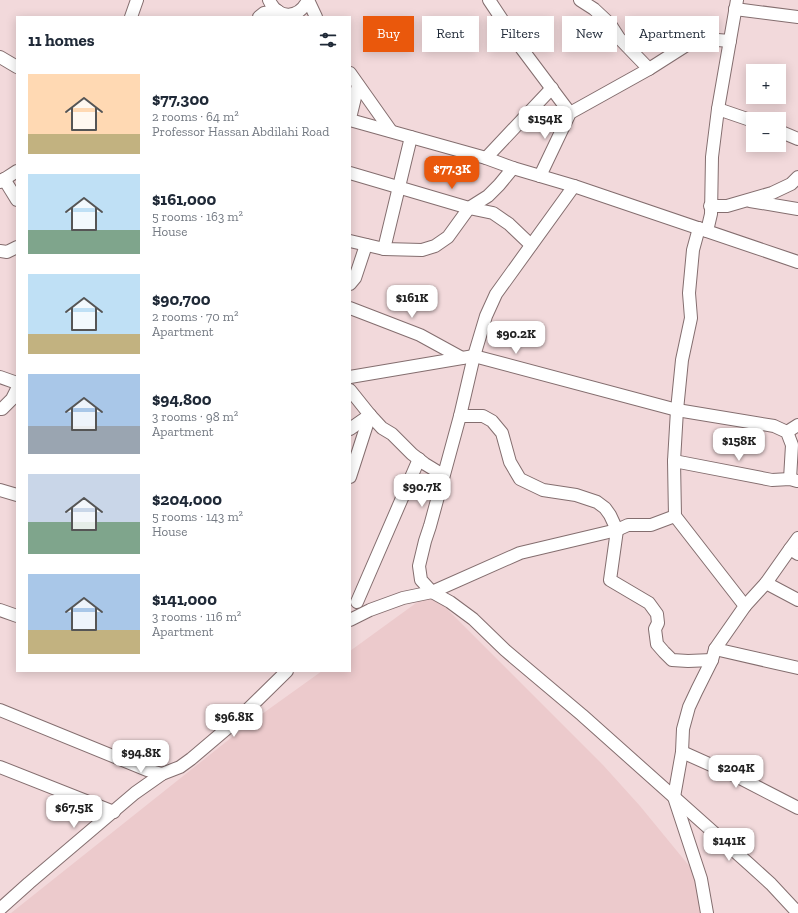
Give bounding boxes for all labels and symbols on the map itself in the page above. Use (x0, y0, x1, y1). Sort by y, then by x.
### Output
pin: $154K (517, 106, 573, 140)
pin: $77.3K (419, 156, 485, 190)
pin: $161K (384, 285, 440, 319)
pin: $90.2K (483, 321, 549, 355)
pin: $158K (711, 428, 767, 462)
pin: $90.7K (389, 474, 455, 508)
pin: $96.8K (201, 704, 267, 738)
pin: $94.8K (108, 740, 174, 774)
pin: $204K (708, 755, 764, 789)
pin: $67.5K (41, 795, 107, 829)
pin: $141K (701, 828, 757, 862)

